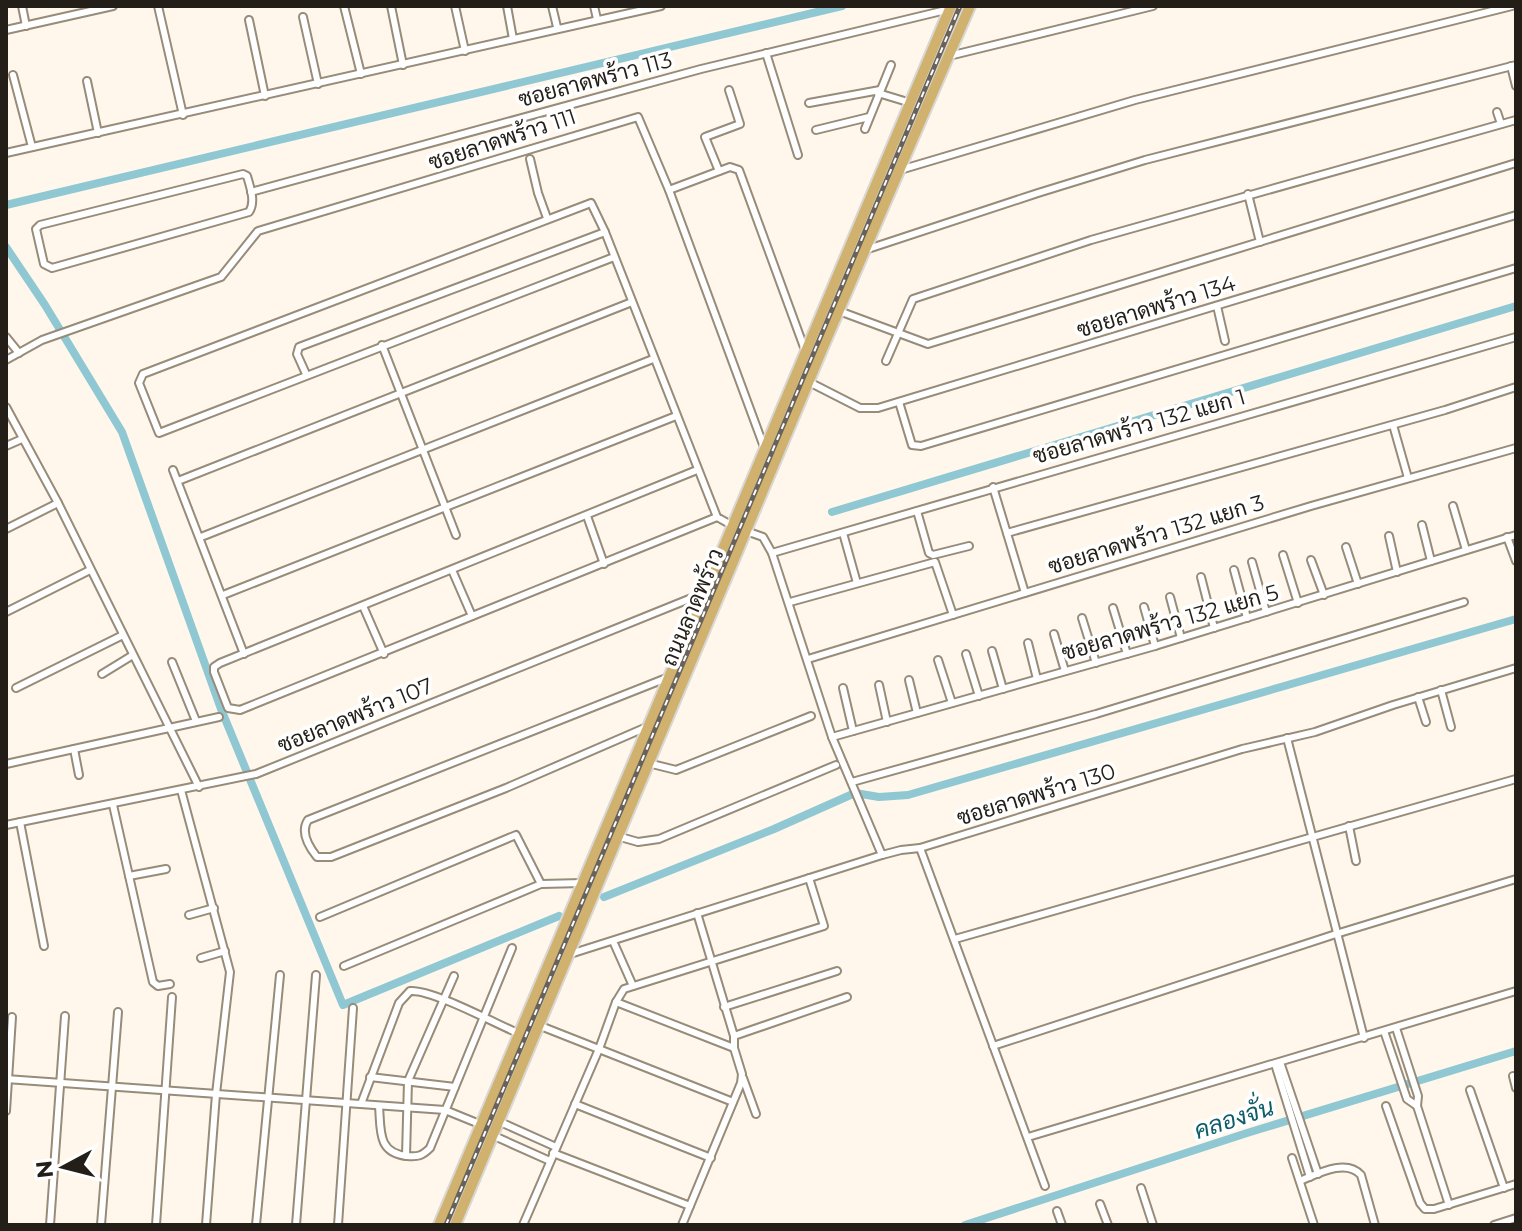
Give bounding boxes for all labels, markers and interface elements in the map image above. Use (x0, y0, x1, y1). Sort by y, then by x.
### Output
street label: ซอยลาดพร้าว 113 (515, 45, 675, 113)
street label: ซอยลาดพร้าว 111 (425, 102, 579, 176)
street label: ซอยลาดพร้าว 134 (1073, 268, 1239, 343)
street label: ซอยลาดพร้าว 132 แยก 1 (1029, 382, 1249, 470)
street label: ซอยลาดพร้าว 132 แยก 3 (1045, 488, 1267, 580)
street label: ถนนลาดพร้าว (655, 544, 729, 670)
street label: ซอยลาดพร้าว 132 แยก 5 (1058, 578, 1282, 666)
street label: ซอยลาดพร้าว 107 (273, 671, 437, 759)
street label: ซอยลาดพร้าว 130 (953, 757, 1119, 831)
water label: คลองจั่น (1189, 1087, 1277, 1145)
north arrow (24, 1127, 104, 1207)
text: N (30, 1159, 59, 1180)

